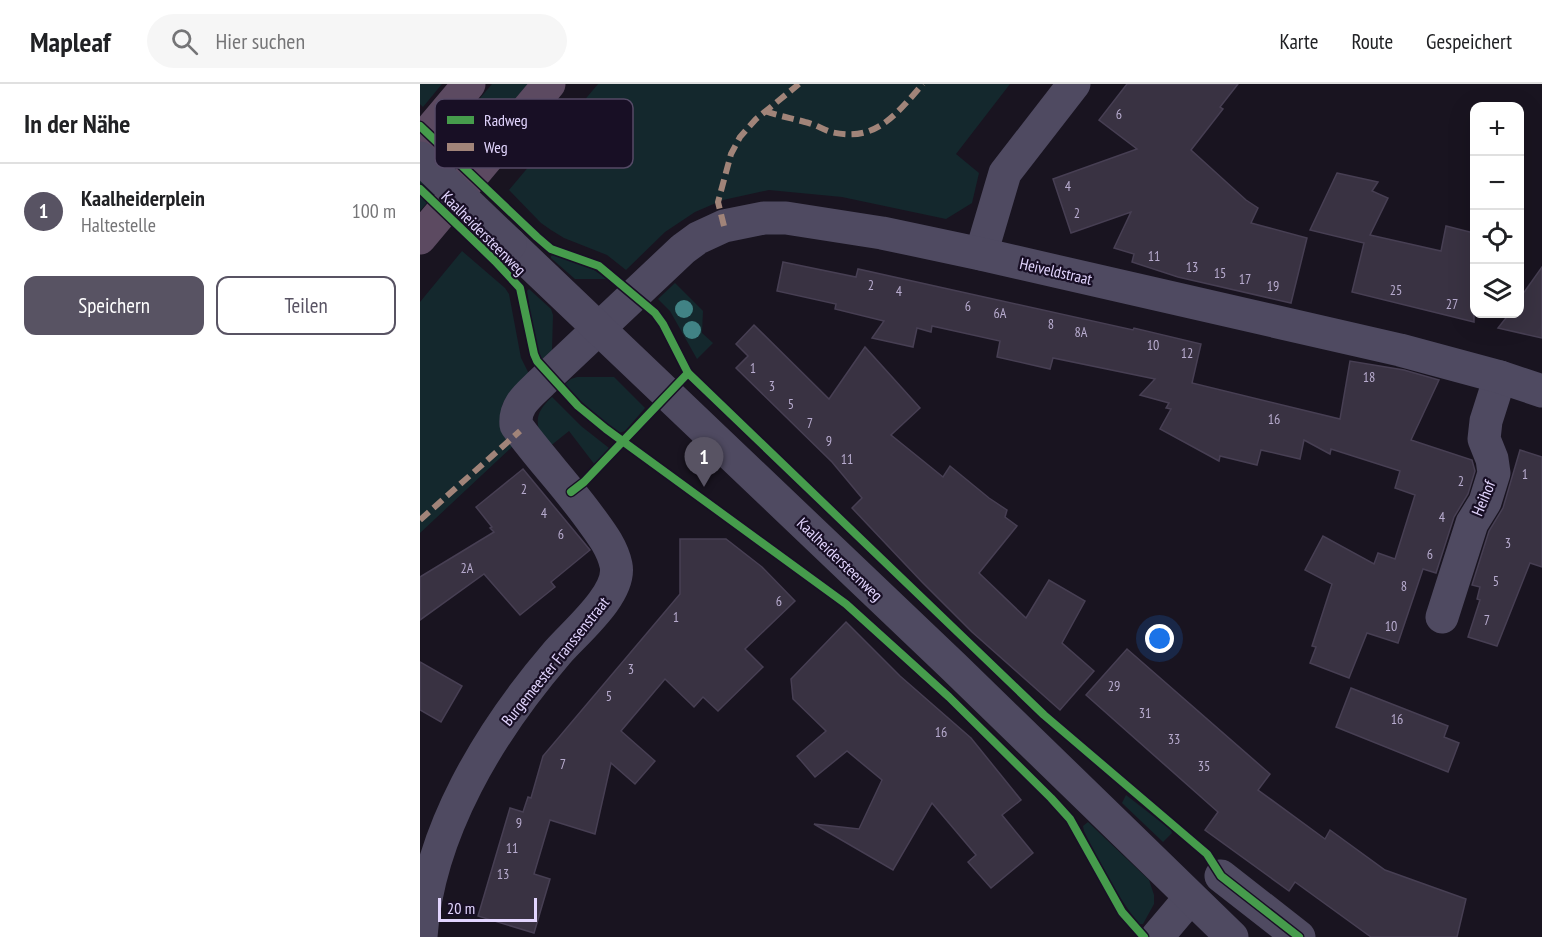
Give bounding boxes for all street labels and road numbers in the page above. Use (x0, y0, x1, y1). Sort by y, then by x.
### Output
street label: Kaalheidersteenweg (437, 186, 531, 280)
street label: Heiveldstraat (1018, 253, 1095, 289)
street label: Heihof (1467, 476, 1500, 519)
street label: Kaalheidersteenweg (793, 513, 887, 605)
street label: Burgemeester Franssenstraat (497, 592, 614, 730)

